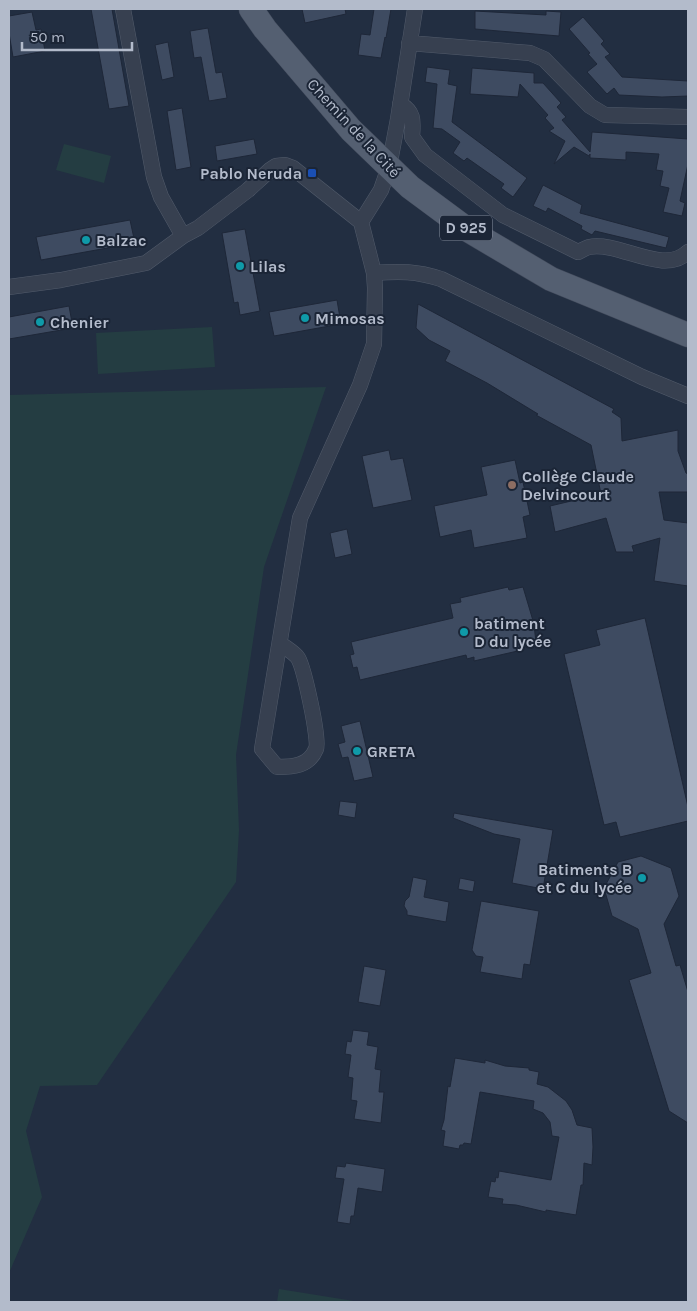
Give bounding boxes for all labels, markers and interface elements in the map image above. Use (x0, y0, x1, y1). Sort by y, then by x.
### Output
scale bar (22, 20, 132, 52)
text: 50 m (30, 28, 65, 46)
street label: Chemin de la Cité (303, 75, 405, 181)
place label: Pablo Neruda (200, 164, 302, 183)
marker: Pablo Neruda (306, 167, 318, 179)
road number: D 925 (440, 216, 492, 240)
place label: Balzac (96, 231, 146, 250)
marker: Balzac (80, 234, 92, 246)
place label: Lilas (250, 257, 286, 276)
marker: Lilas (234, 260, 246, 272)
place label: Mimosas (315, 309, 385, 328)
marker: Mimosas (299, 312, 311, 324)
place label: Chenier (50, 313, 109, 332)
marker: Chenier (34, 316, 46, 328)
place label: Collège Claude Delvincourt (522, 467, 634, 504)
marker: Collège Claude Delvincourt (506, 479, 518, 491)
place label: batiment D du lycée (474, 614, 551, 651)
marker: batiment D du lycée (458, 626, 470, 638)
place label: GRETA (367, 742, 415, 761)
marker: GRETA (351, 745, 363, 757)
place label: Batiments B et C du lycée (537, 860, 632, 897)
marker: Batiments B et C du lycée (636, 872, 648, 884)

